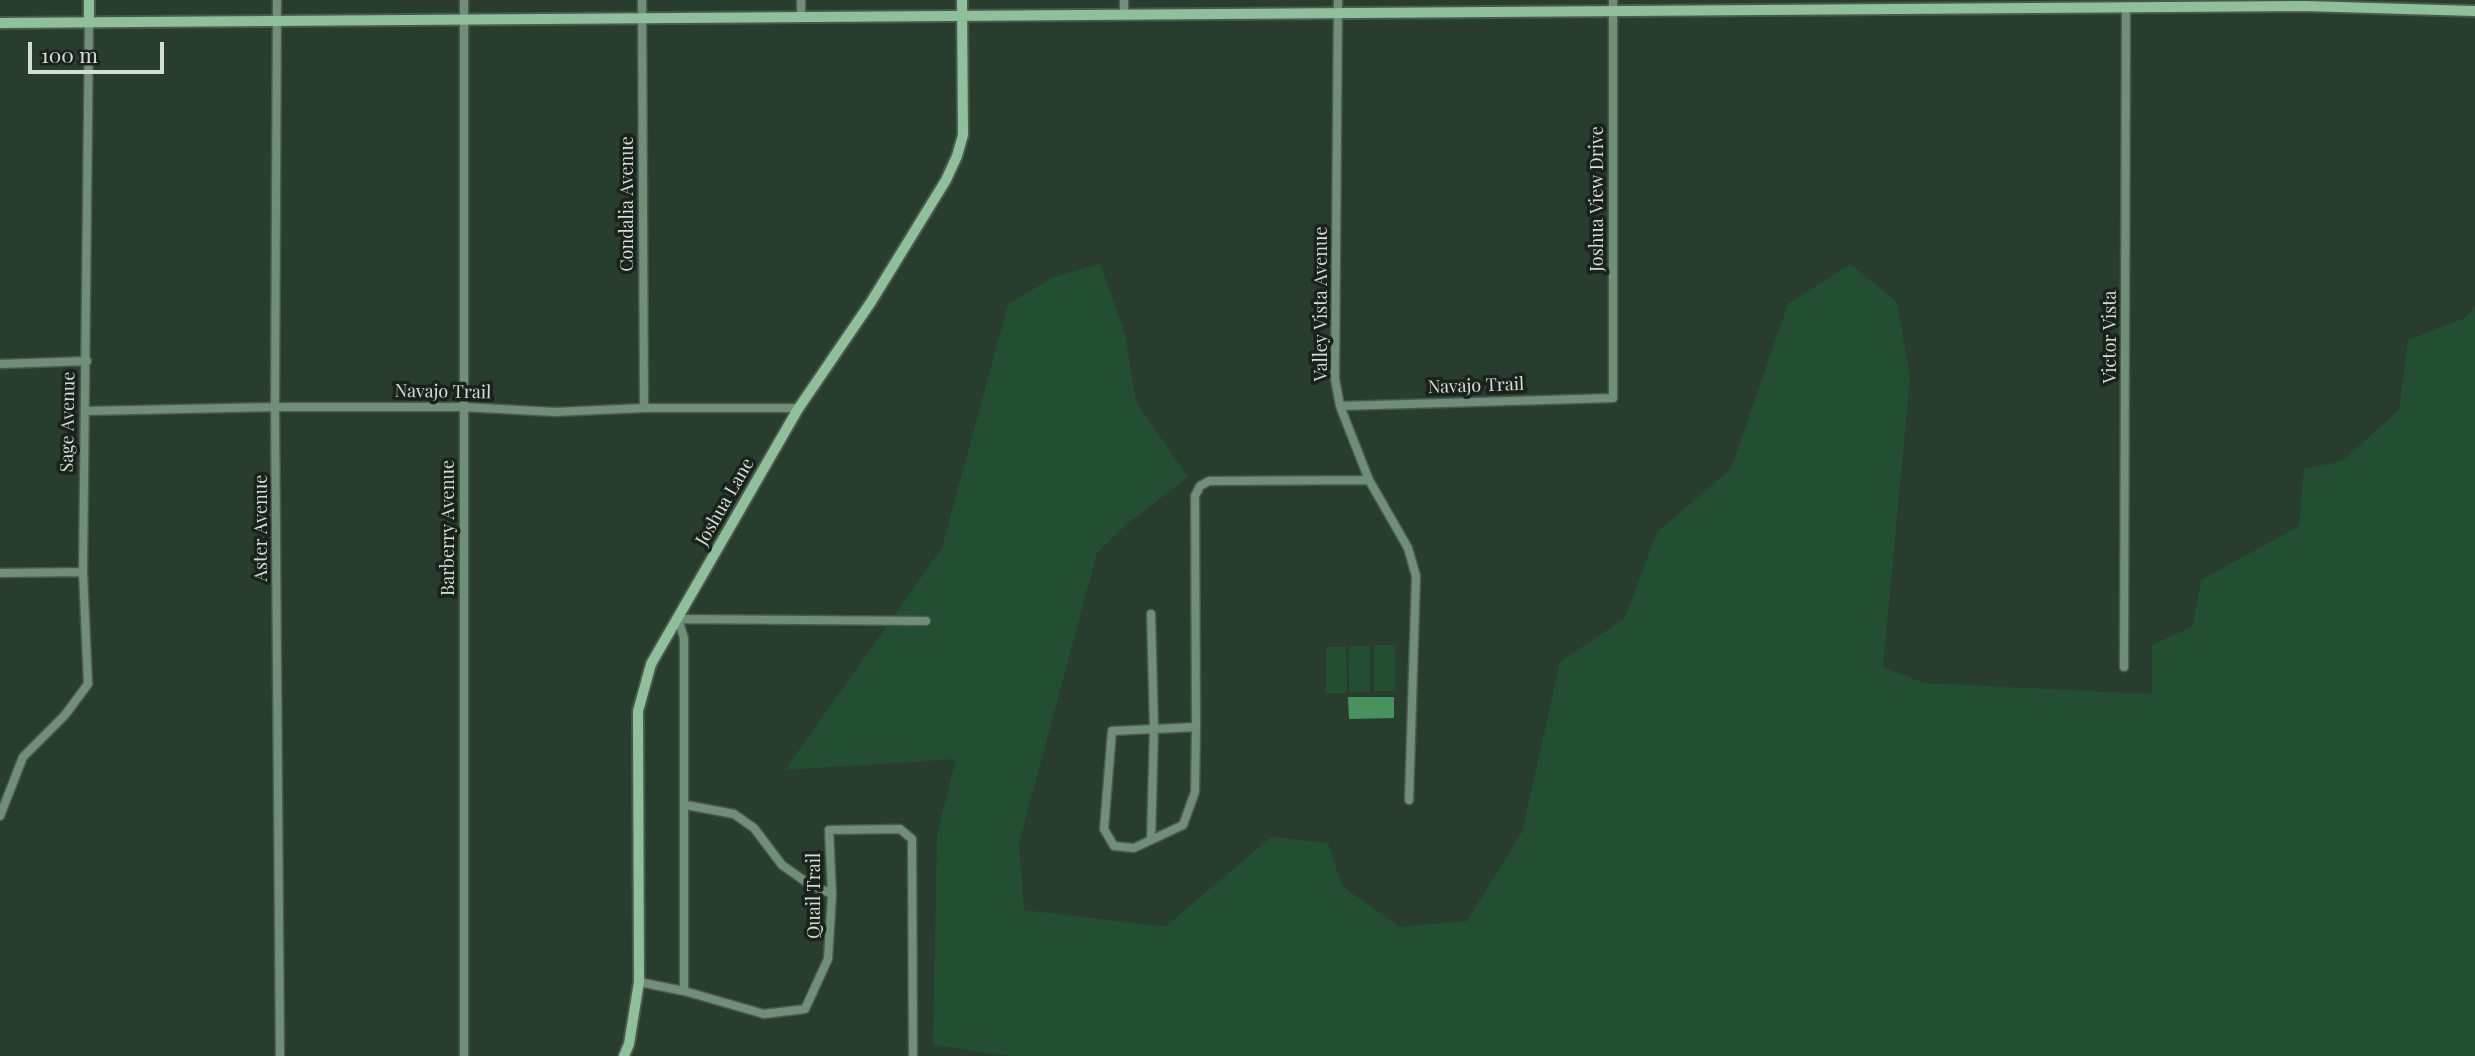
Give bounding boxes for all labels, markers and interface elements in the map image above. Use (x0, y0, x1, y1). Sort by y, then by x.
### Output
scale bar (32, 28, 168, 72)
text: 100 m (41, 40, 98, 68)
street label: Joshua View Drive (1586, 126, 1608, 272)
street label: Condalia Avenue (616, 136, 638, 272)
street label: Valley Vista Avenue (1310, 226, 1332, 382)
street label: Victor Vista (2099, 290, 2121, 384)
street label: Sage Avenue (56, 371, 80, 473)
street label: Navajo Trail (1427, 374, 1525, 398)
street label: Navajo Trail (395, 380, 491, 404)
street label: Joshua Lane (691, 454, 759, 550)
street label: Barberry Avenue (437, 460, 459, 596)
street label: Aster Avenue (250, 475, 272, 581)
street label: Quail Trail (803, 853, 825, 939)

